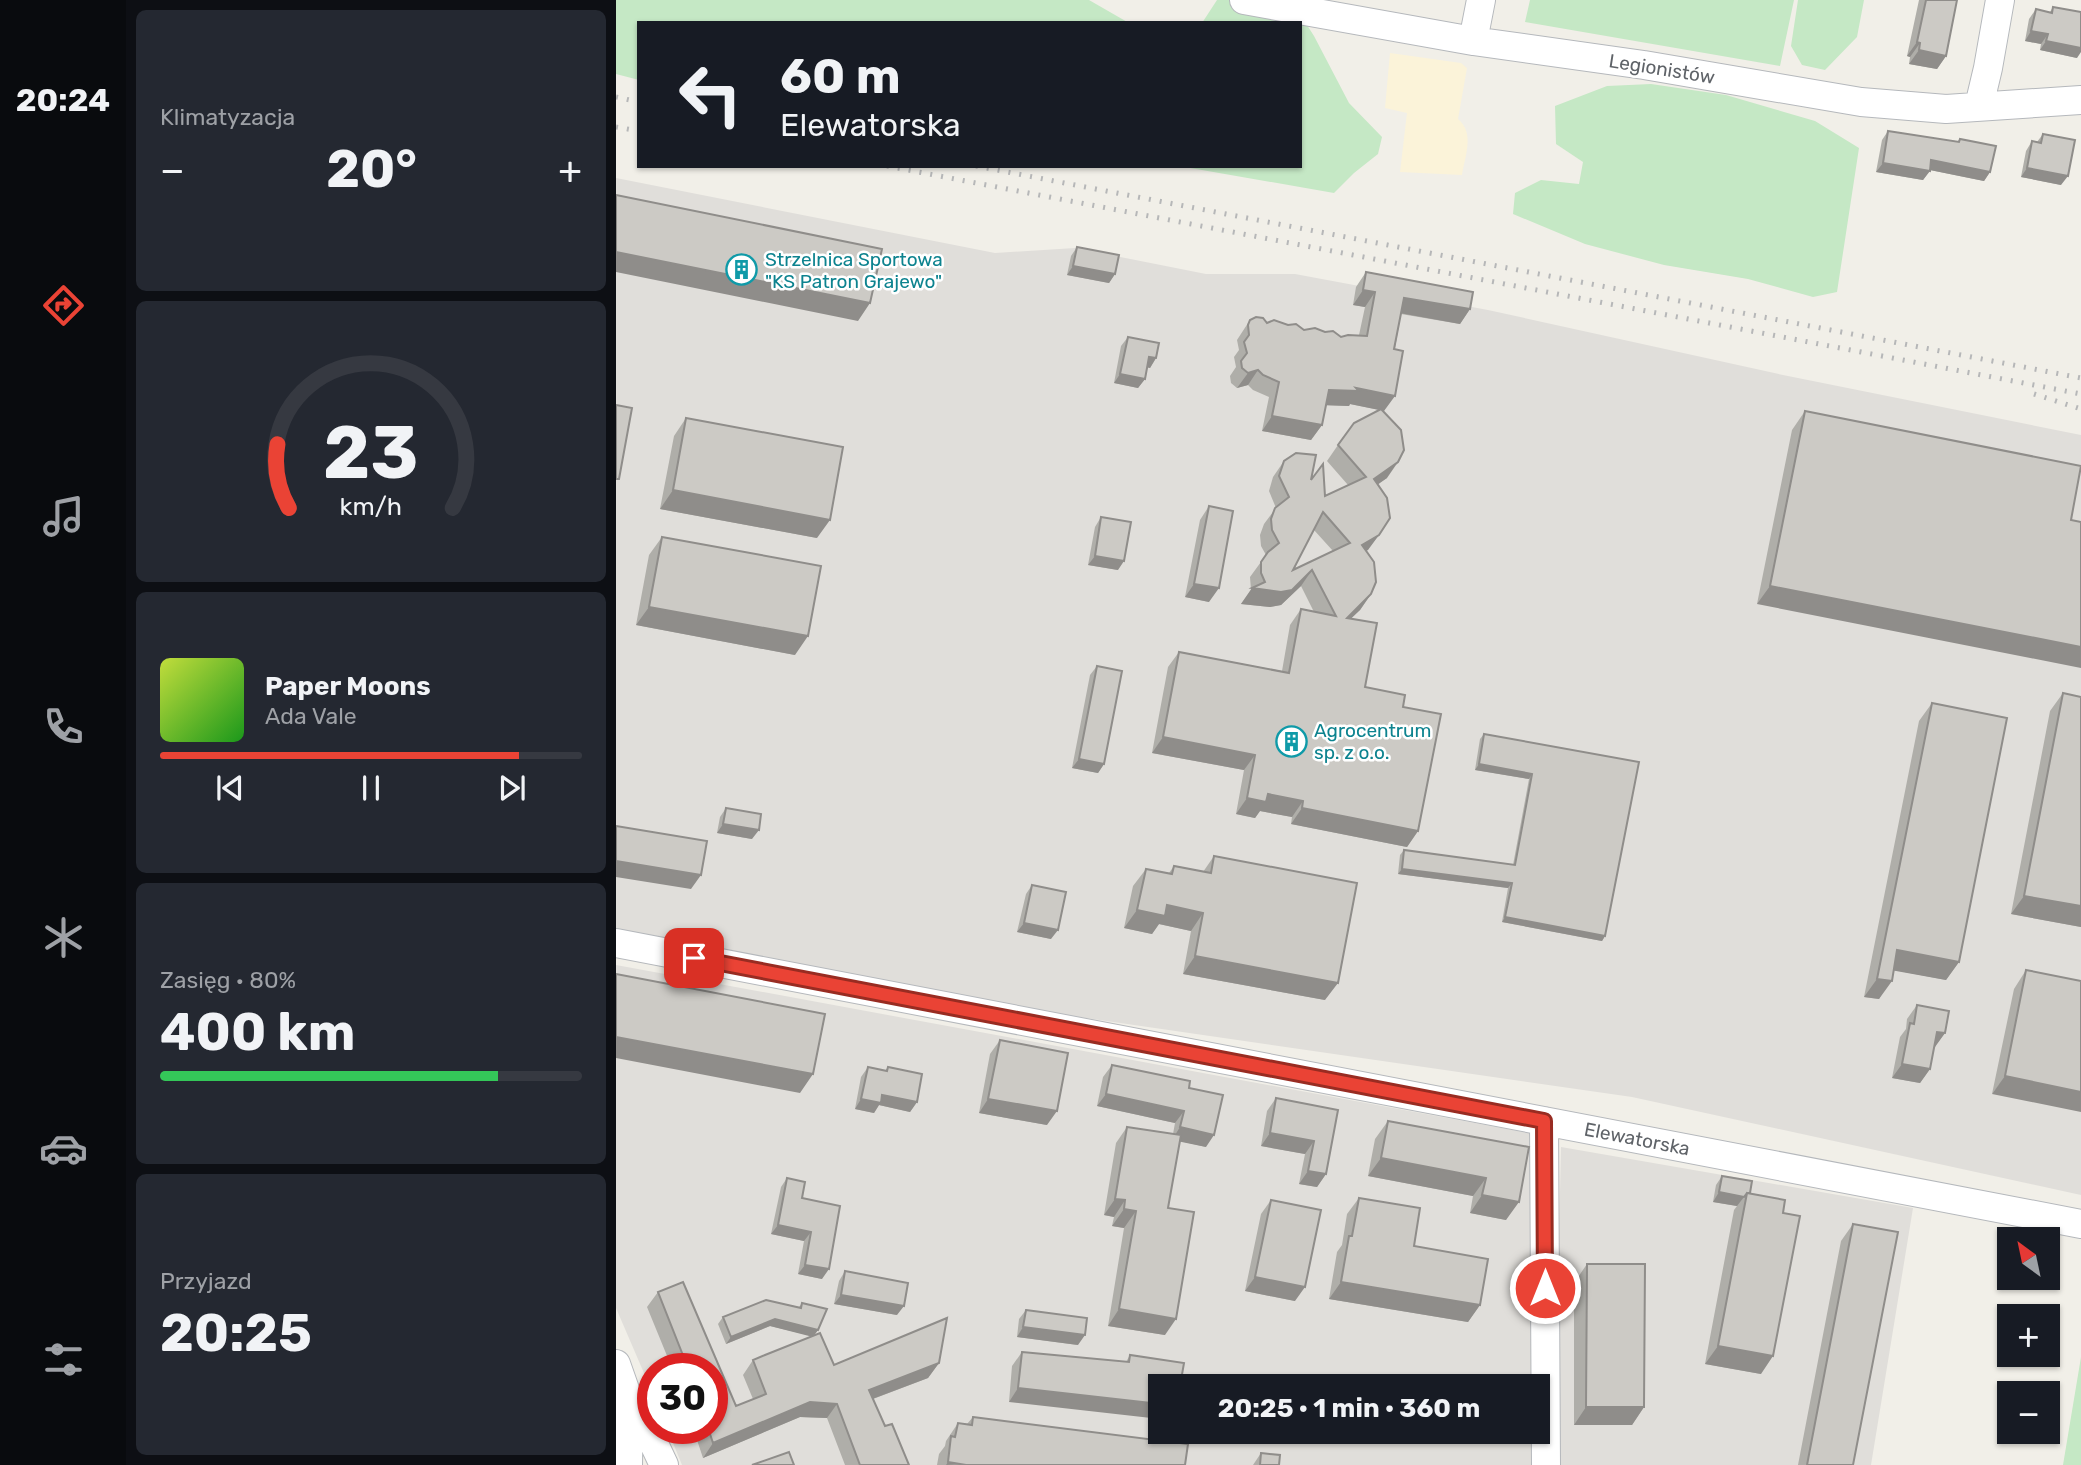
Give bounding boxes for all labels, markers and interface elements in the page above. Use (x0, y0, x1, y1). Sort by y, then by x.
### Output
text: 60 m (780, 47, 901, 105)
icon: left (665, 49, 756, 140)
street label: Legionistów (1607, 49, 1717, 89)
text: 20:24 (16, 81, 110, 119)
text: Klimatyzacja (160, 103, 295, 131)
text: Elewatorska (780, 106, 961, 144)
text: 20° (326, 138, 417, 200)
text: − (160, 147, 185, 193)
text: + (558, 147, 582, 193)
place label: Strzelnica Sportowa "KS Patron Grajewo" (765, 248, 943, 293)
building icon: Strzelnica Sportowa "KS Patron Grajewo" (725, 253, 759, 287)
icon: directions (39, 281, 88, 330)
text: 23 (323, 410, 419, 496)
text: km/h (340, 491, 402, 520)
icon: music (39, 492, 88, 541)
text: Paper Moons (265, 671, 431, 702)
icon: phone (39, 702, 88, 751)
text: Ada Vale (265, 702, 357, 730)
place label: Agrocentrum sp. z o.o. (1314, 719, 1431, 764)
building icon: Agrocentrum sp. z o.o. (1274, 724, 1308, 758)
icon: previous (211, 769, 249, 807)
icon: pause (352, 769, 390, 807)
icon: next (493, 769, 531, 807)
icon: climate (39, 913, 88, 962)
pin (664, 928, 724, 988)
icon: arrive (675, 939, 713, 977)
text: Zasięg · 80% (160, 966, 296, 994)
text: 400 km (160, 1001, 355, 1063)
street label: Elewatorska (1582, 1117, 1692, 1161)
icon: car (39, 1124, 88, 1173)
north arrow (1997, 1227, 2060, 1290)
map controls (1997, 1227, 2060, 1444)
position arrow (1508, 1251, 1582, 1325)
text: Przyjazd (160, 1267, 252, 1295)
text: 20:25 (160, 1302, 312, 1364)
button: + (1997, 1304, 2060, 1367)
icon: filters (39, 1335, 88, 1384)
speed limit sign: 30 (637, 1353, 728, 1444)
button: − (1997, 1381, 2060, 1444)
text: 20:25 · 1 min · 360 m (1218, 1393, 1480, 1424)

